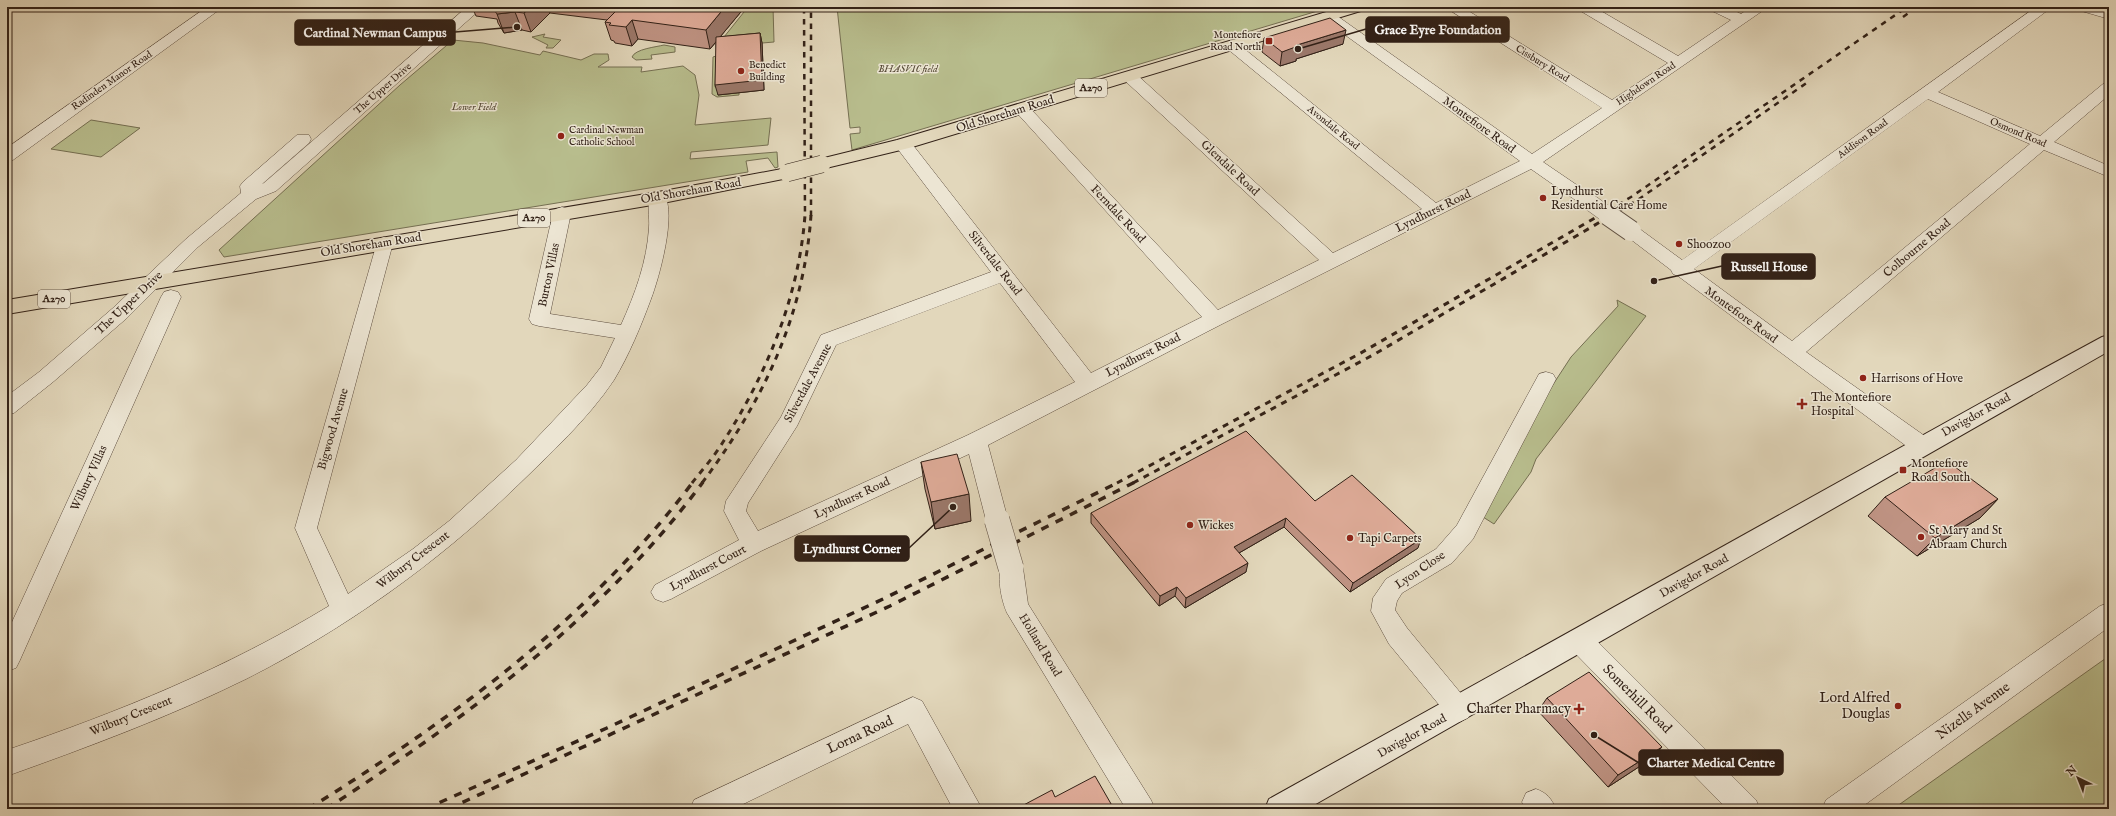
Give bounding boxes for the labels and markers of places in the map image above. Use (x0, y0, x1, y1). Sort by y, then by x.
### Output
callout: Grace Eyre Foundation (1366, 17, 1509, 42)
callout: Cardinal Newman Campus (295, 20, 455, 45)
place label: Montefiore Road North (1210, 29, 1262, 54)
marker: Montefiore Road North (1264, 36, 1274, 46)
place label: Benedict Building (749, 59, 786, 84)
marker: Benedict Building (736, 66, 746, 76)
place label: Cardinal Newman Catholic School (569, 124, 644, 149)
marker: Cardinal Newman Catholic School (556, 131, 566, 141)
place label: Lyndhurst Residential Care Home (1551, 184, 1668, 213)
marker: Lyndhurst Residential Care Home (1538, 193, 1548, 203)
place label: Shoozoo (1687, 237, 1731, 252)
marker: Shoozoo (1674, 239, 1684, 249)
callout: Russell House (1722, 254, 1815, 279)
place label: Harrisons of Hove (1871, 371, 1964, 386)
marker: Harrisons of Hove (1858, 373, 1868, 383)
place label: The Montefiore Hospital (1811, 390, 1892, 420)
marker: The Montefiore Hospital (1796, 398, 1808, 410)
place label: Montefiore Road South (1911, 456, 1971, 485)
marker: Montefiore Road South (1898, 465, 1908, 475)
place label: Wickes (1198, 518, 1234, 533)
marker: Wickes (1185, 520, 1195, 530)
place label: St Mary and St Abraam Church (1928, 523, 2008, 552)
place label: Tapi Carpets (1358, 531, 1422, 547)
marker: St Mary and St Abraam Church (1916, 532, 1926, 542)
marker: Tapi Carpets (1345, 533, 1355, 543)
callout: Lyndhurst Corner (795, 536, 909, 561)
place label: Lord Alfred Douglas (1819, 689, 1891, 723)
place label: Charter Pharmacy (1466, 700, 1571, 718)
marker: Lord Alfred Douglas (1893, 701, 1903, 711)
marker: Charter Pharmacy (1574, 704, 1584, 714)
callout: Charter Medical Centre (1639, 750, 1783, 775)

